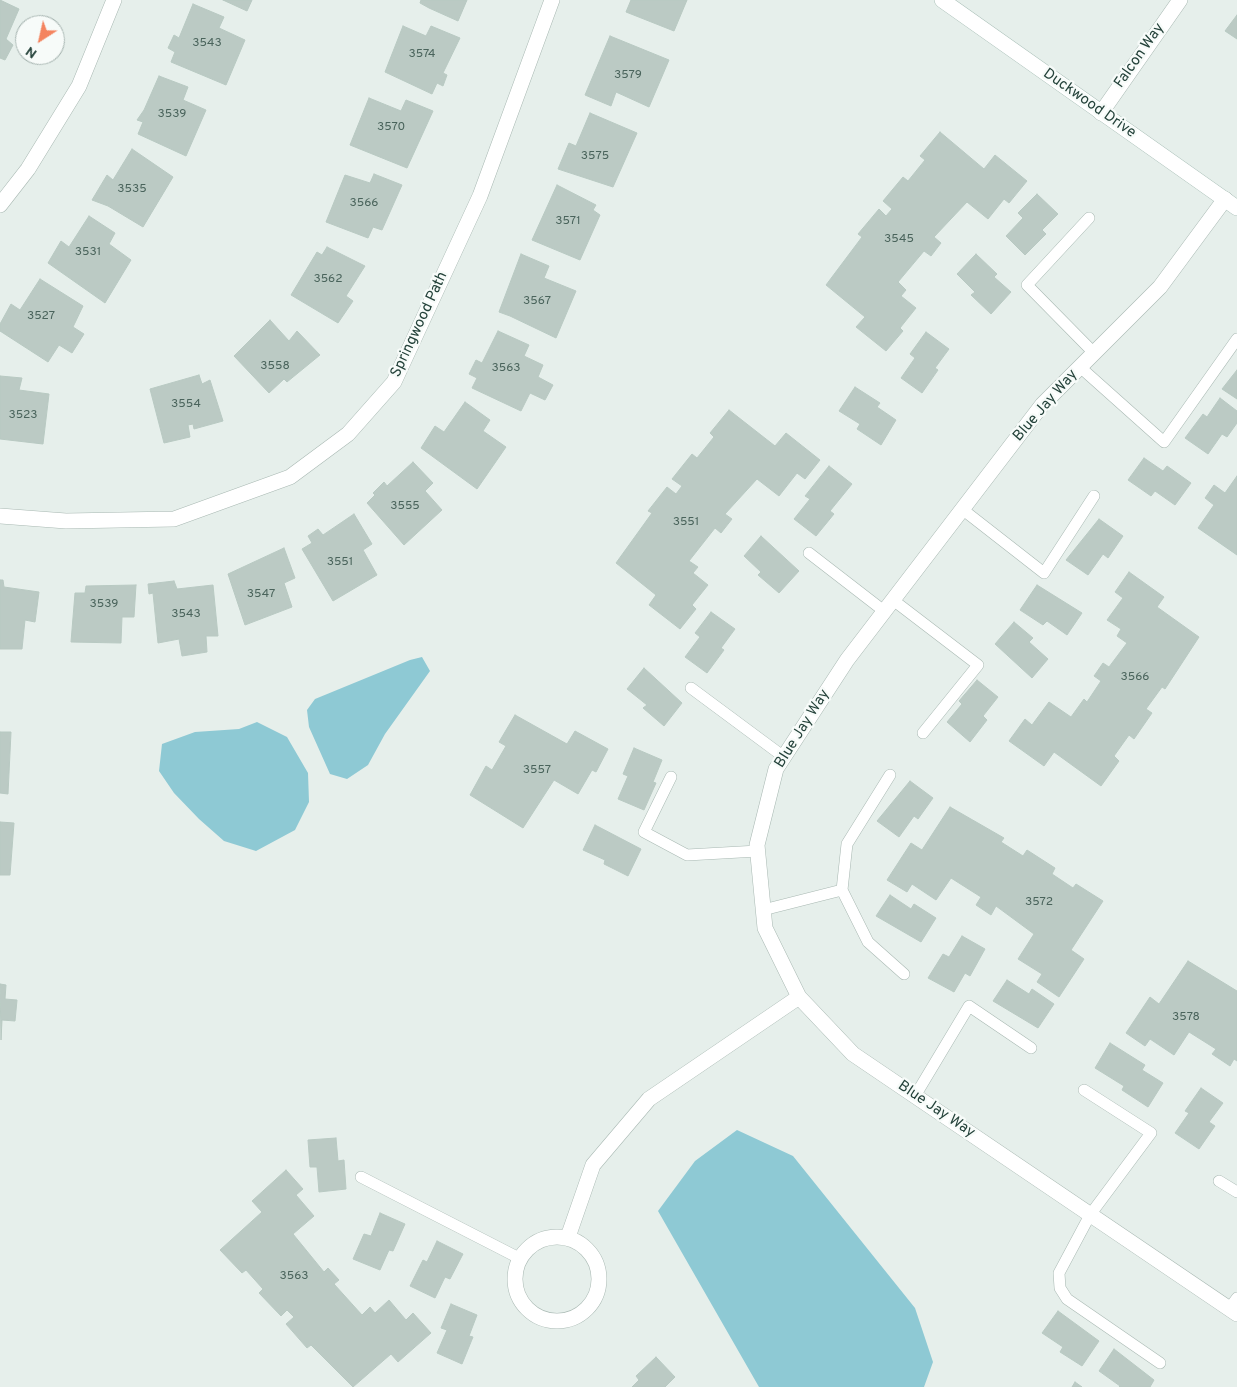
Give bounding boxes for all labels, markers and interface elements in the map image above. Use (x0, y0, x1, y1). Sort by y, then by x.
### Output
north arrow (15, 15, 65, 65)
street label: Falcon Way (1111, 20, 1169, 92)
house number: 3543 (192, 37, 222, 51)
text: N (23, 42, 41, 62)
house number: 3574 (408, 48, 436, 62)
street label: Duckwood Drive (1039, 65, 1139, 143)
house number: 3579 (614, 69, 642, 83)
house number: 3539 (158, 108, 186, 122)
house number: 3570 (377, 121, 405, 135)
house number: 3575 (581, 150, 609, 164)
house number: 3535 (117, 183, 147, 197)
house number: 3566 (349, 197, 379, 211)
house number: 3571 (555, 215, 581, 229)
house number: 3545 (884, 233, 914, 247)
house number: 3531 (75, 246, 101, 260)
street label: Springwood Path (388, 269, 452, 381)
house number: 3562 (313, 273, 343, 287)
house number: 3567 (523, 295, 551, 309)
house number: 3527 (27, 310, 55, 324)
house number: 3558 (260, 360, 290, 374)
house number: 3563 (491, 362, 521, 376)
street label: Blue Jay Way (1010, 366, 1082, 446)
house number: 3554 (171, 398, 201, 412)
house number: 3523 (8, 409, 38, 423)
house number: 3555 (390, 500, 420, 514)
house number: 3551 (673, 516, 699, 530)
house number: 3551 (327, 556, 353, 570)
house number: 3547 (247, 588, 275, 602)
house number: 3539 (90, 598, 118, 612)
house number: 3543 (171, 608, 201, 622)
house number: 3566 (1120, 671, 1150, 685)
street label: Blue Jay Way (772, 686, 834, 772)
house number: 3557 (523, 764, 551, 778)
house number: 3572 (1025, 896, 1053, 910)
house number: 3578 (1172, 1011, 1200, 1025)
street label: Blue Jay Way (894, 1078, 978, 1142)
house number: 3563 (279, 1270, 309, 1284)

